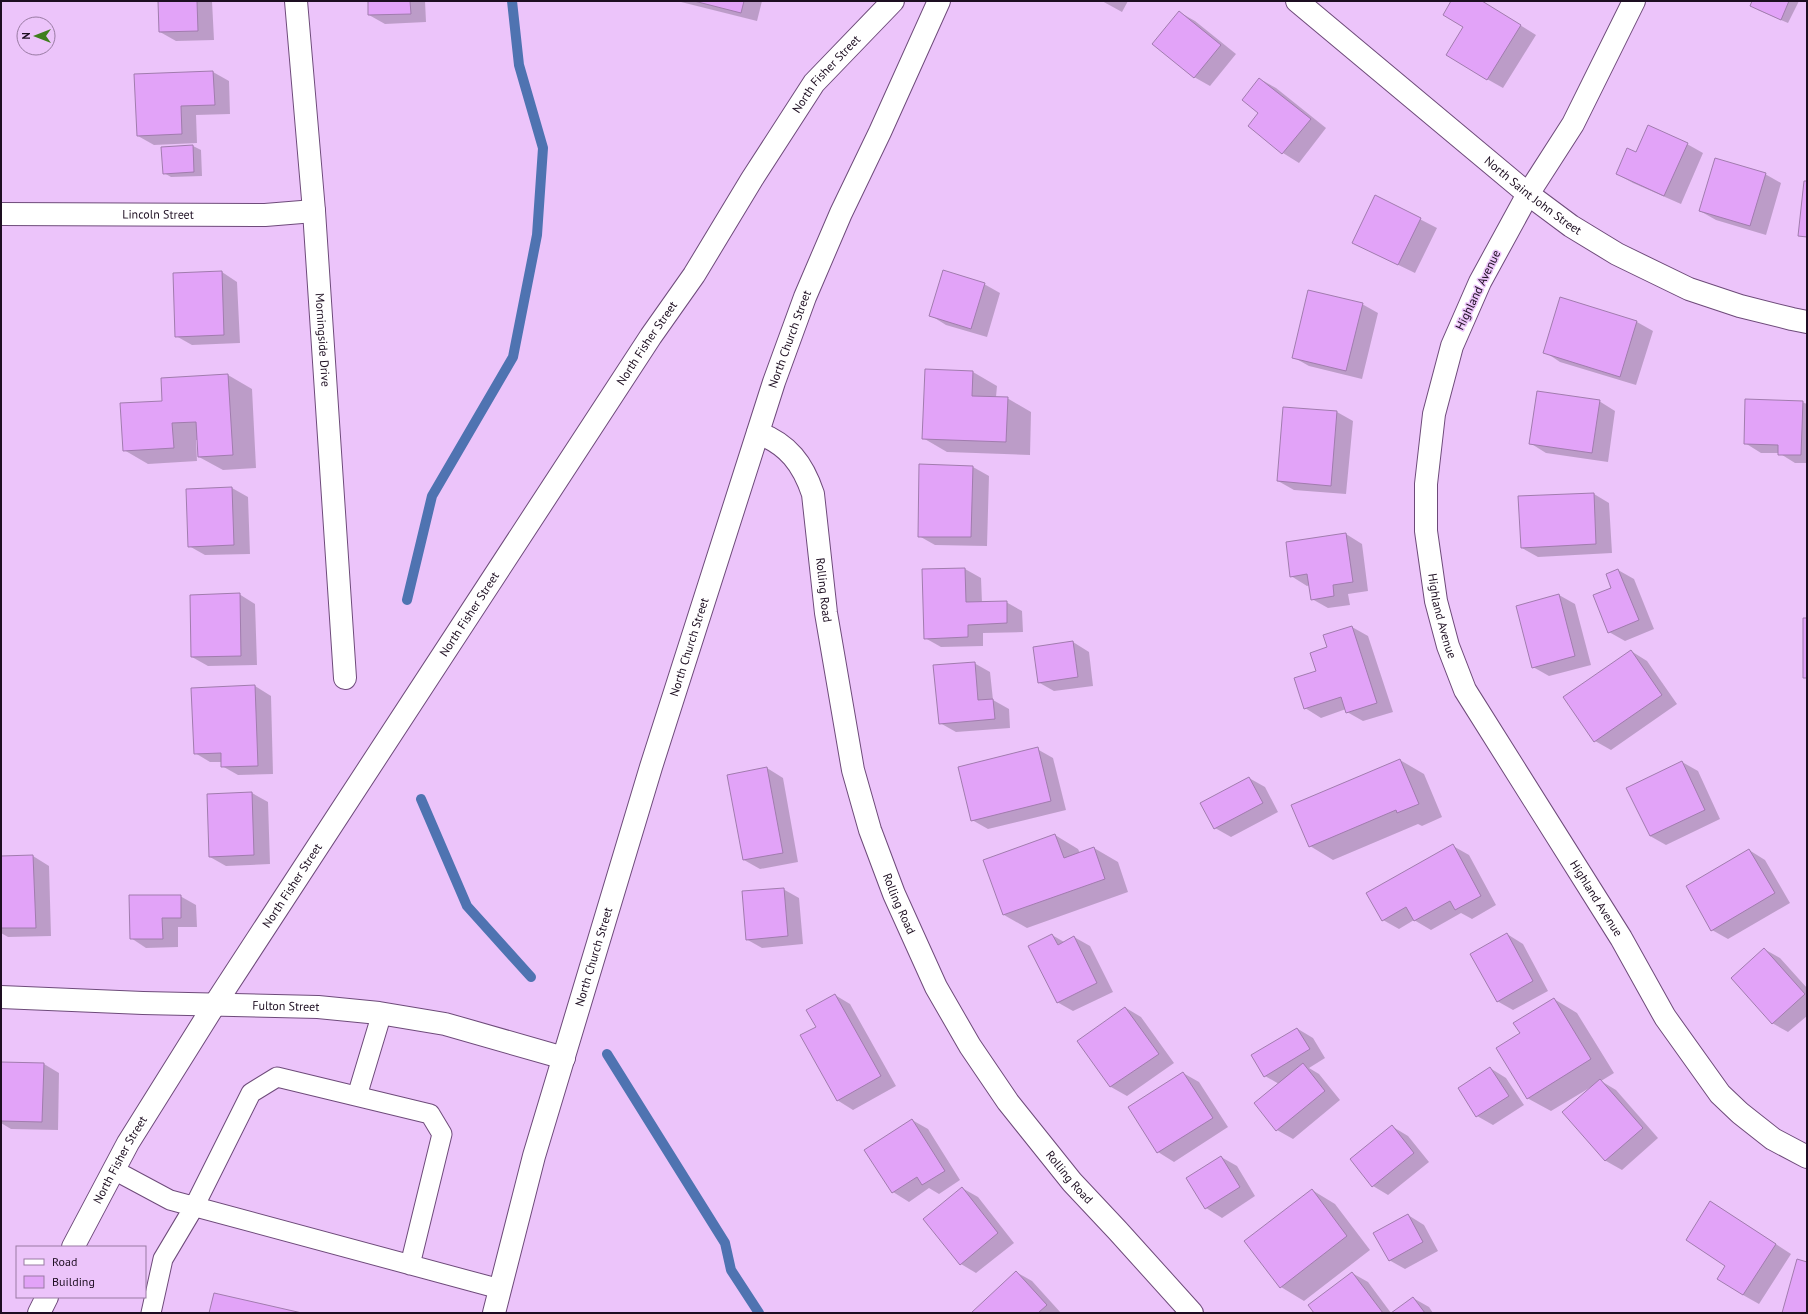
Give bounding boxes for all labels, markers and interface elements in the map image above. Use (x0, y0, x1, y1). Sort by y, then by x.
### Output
north arrow (16, 16, 56, 56)
text: N (19, 32, 33, 40)
street label: North Fisher Street (789, 32, 863, 116)
street label: North Saint John Street (1482, 153, 1585, 238)
street label: Lincoln Street (122, 206, 194, 222)
street label: Highland Avenue (1452, 247, 1503, 332)
street label: North Church Street (765, 288, 814, 390)
street label: Morningside Drive (312, 293, 334, 387)
street label: North Fisher Street (613, 298, 680, 388)
street label: Rolling Road (813, 557, 835, 623)
street label: North Fisher Street (436, 569, 502, 659)
street label: Highland Avenue (1425, 572, 1460, 661)
street label: North Church Street (666, 596, 712, 698)
street label: North Fisher Street (259, 840, 325, 930)
street label: Highland Avenue (1567, 857, 1626, 939)
street label: Rolling Road (880, 871, 919, 936)
street label: North Church Street (571, 905, 615, 1008)
street label: Fulton Street (252, 998, 320, 1014)
street label: North Fisher Street (89, 1113, 150, 1206)
street label: Rolling Road (1043, 1147, 1096, 1207)
legend (16, 1246, 146, 1298)
text: Road (52, 1254, 77, 1269)
text: Building (52, 1274, 95, 1289)

